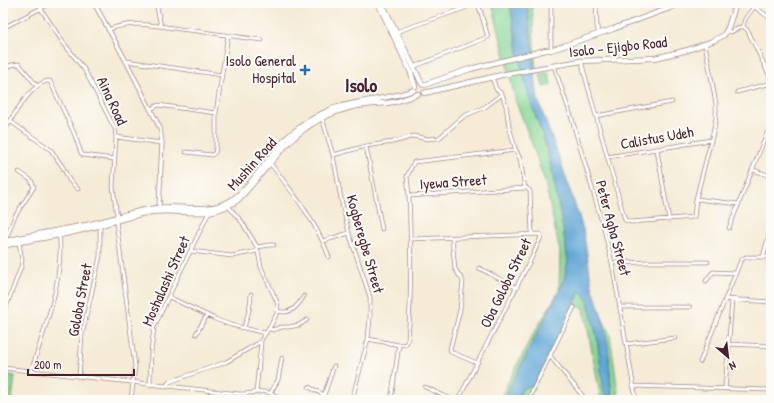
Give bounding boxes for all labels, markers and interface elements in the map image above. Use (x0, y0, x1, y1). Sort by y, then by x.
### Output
street label: Isolo - Ejigbo Road (568, 31, 668, 62)
place label: Isolo General Hospital (226, 50, 296, 88)
marker: Isolo General Hospital (299, 64, 311, 76)
district label: Isolo (345, 72, 377, 98)
street label: Aina Road (92, 73, 133, 129)
street label: Calistus Udeh (619, 121, 695, 154)
street label: Mushin Road (222, 132, 281, 195)
street label: Iyewa Street (419, 169, 488, 194)
street label: Peter Agha Street (591, 178, 637, 279)
street label: Kogberegbe Street (341, 192, 390, 296)
street label: Moshalashi Street (136, 232, 195, 329)
street label: Oba Goloba Street (475, 234, 537, 331)
street label: Goloba Street (62, 261, 97, 338)
north arrow (708, 337, 748, 377)
scale bar (28, 351, 134, 377)
text: 200 m (34, 356, 61, 373)
text: N (727, 358, 739, 373)

